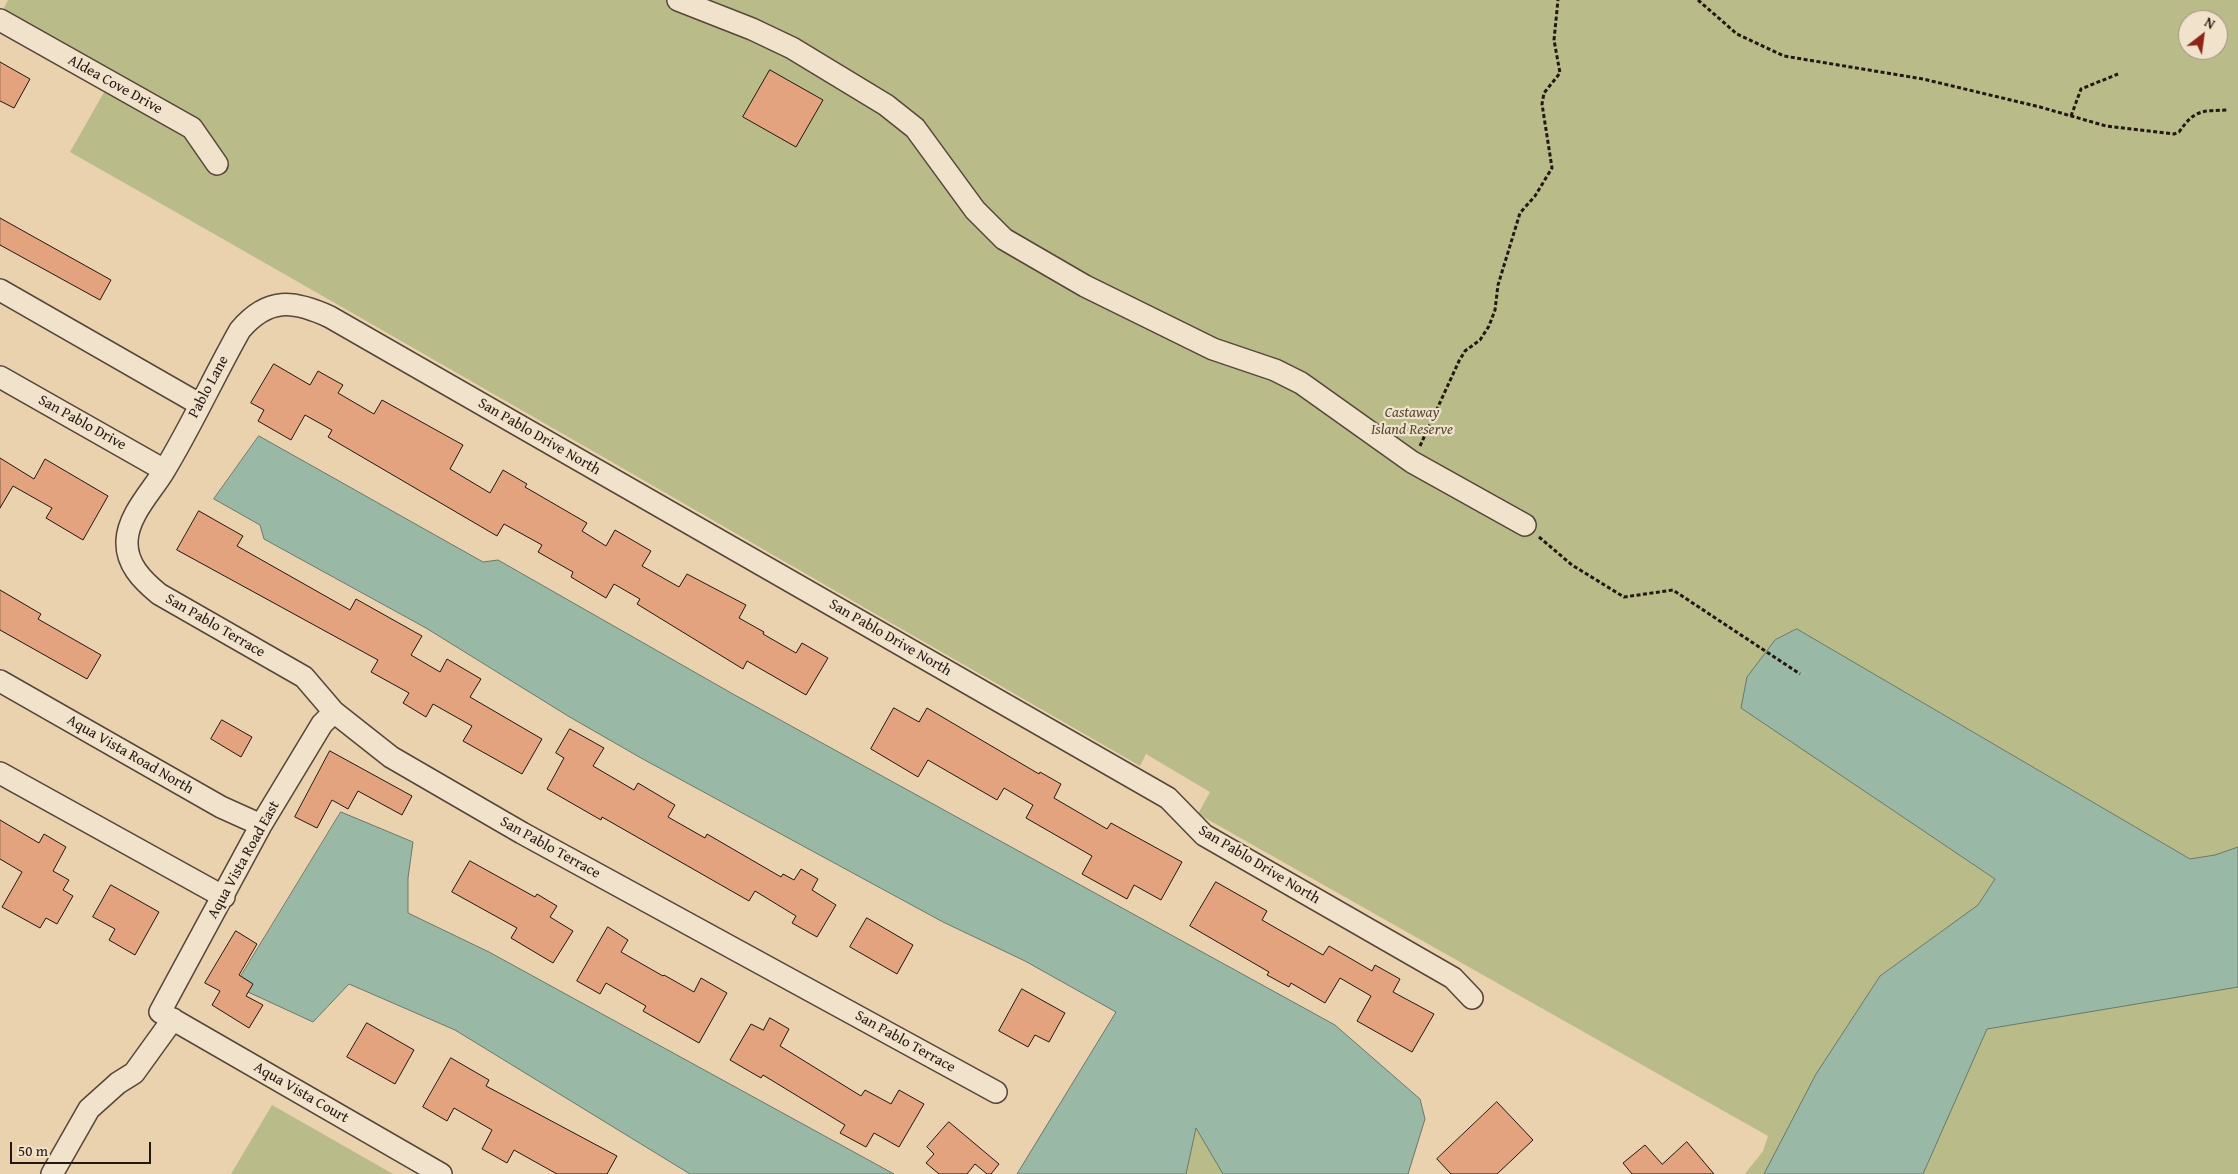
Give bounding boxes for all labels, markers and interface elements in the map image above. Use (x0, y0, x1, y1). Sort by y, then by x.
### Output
north arrow (2178, 10, 2228, 60)
text: N (2201, 12, 2219, 34)
street label: Aldea Cove Drive (65, 52, 165, 118)
street label: Pablo Lane (185, 353, 233, 421)
street label: San Pablo Drive (35, 391, 129, 455)
street label: San Pablo Drive North (475, 395, 603, 479)
park label: Castaway Island Reserve (1371, 404, 1453, 439)
street label: San Pablo Terrace (162, 590, 268, 662)
street label: San Pablo Drive North (826, 596, 954, 680)
street label: Aqua Vista Road North (63, 711, 197, 799)
street label: Aqua Vista Road East (204, 798, 284, 922)
street label: San Pablo Terrace (497, 813, 603, 883)
street label: San Pablo Drive North (1195, 822, 1323, 908)
street label: San Pablo Terrace (852, 1007, 958, 1077)
street label: Aqua Vista Court (250, 1059, 352, 1127)
scale bar (12, 1132, 154, 1164)
text: 50 m (18, 1140, 48, 1161)

